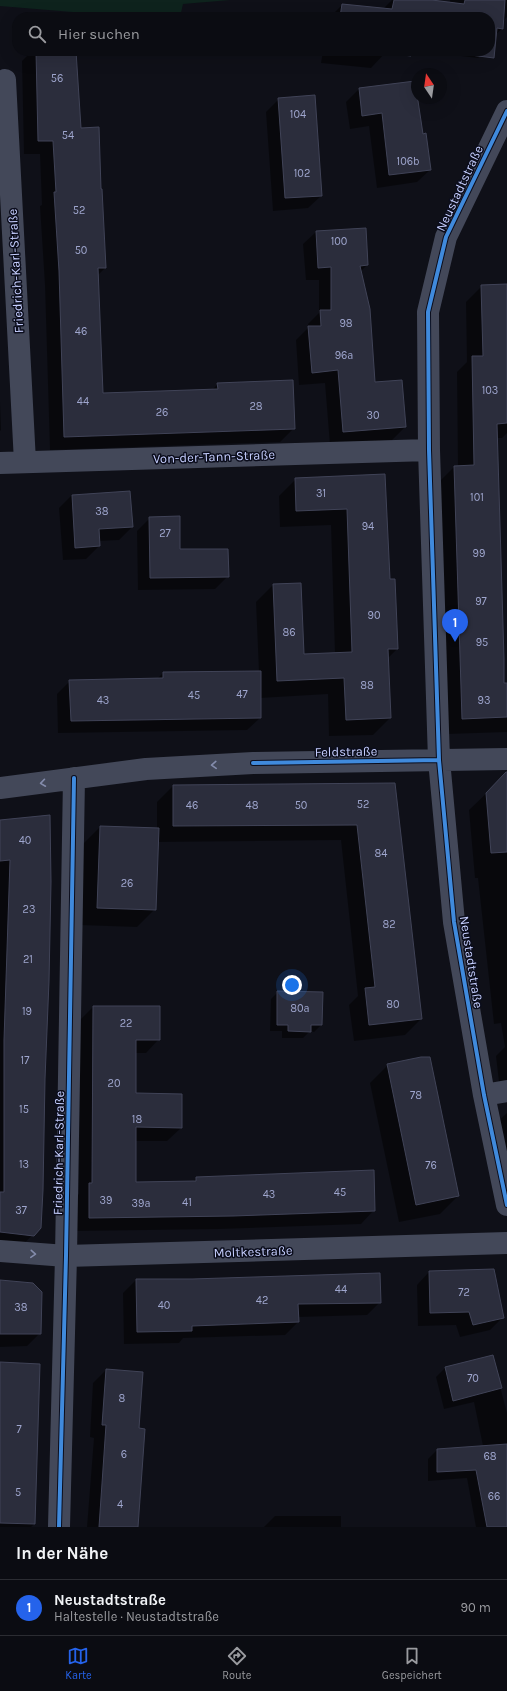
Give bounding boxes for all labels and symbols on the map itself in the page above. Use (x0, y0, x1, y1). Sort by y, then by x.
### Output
north arrow (411, 68, 447, 104)
house number: 56 (51, 72, 63, 85)
house number: 104 (290, 108, 306, 121)
house number: 54 (62, 129, 74, 142)
street label: Neustadtstraße (433, 143, 486, 234)
house number: 106b (397, 155, 419, 168)
house number: 102 (294, 167, 310, 180)
house number: 52 (73, 204, 85, 217)
street label: Friedrich-Karl-Straße (5, 208, 26, 334)
house number: 100 (331, 235, 347, 248)
house number: 50 (75, 244, 87, 257)
house number: 98 (339, 317, 353, 330)
house number: 46 (75, 325, 87, 338)
house number: 96a (335, 349, 353, 362)
house number: 103 (482, 384, 498, 397)
house number: 44 (77, 395, 89, 408)
house number: 28 (249, 400, 263, 413)
house number: 26 (156, 406, 168, 419)
house number: 30 (366, 409, 380, 422)
street label: Von-der-Tann-Straße (153, 447, 276, 466)
house number: 31 (316, 487, 326, 500)
house number: 101 (470, 491, 484, 504)
house number: 38 (95, 505, 109, 518)
house number: 94 (362, 520, 374, 533)
house number: 27 (159, 527, 171, 540)
house number: 99 (473, 547, 485, 560)
house number: 97 (475, 595, 487, 608)
house number: 90 (368, 609, 380, 622)
pin: 1 (442, 609, 468, 642)
house number: 86 (282, 626, 296, 639)
house number: 95 (476, 636, 488, 649)
house number: 88 (360, 679, 374, 692)
house number: 47 (236, 688, 248, 701)
house number: 45 (188, 689, 200, 702)
house number: 43 (97, 694, 109, 707)
house number: 93 (478, 694, 490, 707)
street label: Feldstraße (315, 743, 378, 760)
one-way arrow (211, 761, 217, 770)
one-way arrow (40, 778, 46, 787)
house number: 52 (357, 798, 369, 811)
house number: 46 (186, 799, 198, 812)
house number: 48 (246, 799, 259, 812)
house number: 50 (295, 799, 307, 812)
house number: 40 (19, 834, 31, 847)
house number: 84 (375, 847, 387, 860)
house number: 26 (121, 877, 133, 890)
house number: 23 (23, 903, 35, 916)
street label: Neustadtstraße (457, 915, 486, 1010)
house number: 82 (382, 918, 396, 931)
house number: 21 (23, 953, 33, 966)
your location (282, 975, 302, 995)
house number: 80 (386, 998, 400, 1011)
house number: 80a (290, 1002, 310, 1015)
house number: 19 (22, 1005, 32, 1018)
house number: 22 (120, 1017, 132, 1030)
house number: 17 (21, 1054, 29, 1067)
house number: 20 (108, 1077, 120, 1090)
house number: 78 (410, 1089, 422, 1102)
street label: Friedrich-Karl-Straße (50, 1090, 67, 1215)
house number: 15 (19, 1103, 29, 1116)
house number: 18 (132, 1113, 142, 1126)
house number: 13 (19, 1158, 29, 1171)
house number: 76 (425, 1159, 437, 1172)
house number: 45 (334, 1186, 346, 1199)
house number: 43 (263, 1188, 275, 1201)
house number: 39 (100, 1194, 112, 1207)
house number: 41 (182, 1196, 192, 1209)
house number: 39a (132, 1197, 150, 1210)
house number: 37 (15, 1204, 27, 1217)
street label: Moltkestraße (213, 1243, 293, 1260)
one-way arrow (30, 1249, 36, 1258)
house number: 44 (335, 1283, 347, 1296)
house number: 72 (458, 1286, 470, 1299)
house number: 42 (256, 1294, 268, 1307)
house number: 40 (158, 1299, 170, 1312)
house number: 38 (14, 1301, 28, 1314)
house number: 70 (467, 1372, 479, 1385)
house number: 8 (119, 1392, 126, 1405)
house number: 7 (16, 1423, 22, 1436)
house number: 6 (121, 1448, 127, 1461)
house number: 68 (483, 1450, 497, 1463)
house number: 5 (15, 1486, 21, 1499)
house number: 66 (488, 1490, 500, 1503)
house number: 4 (117, 1498, 123, 1511)

